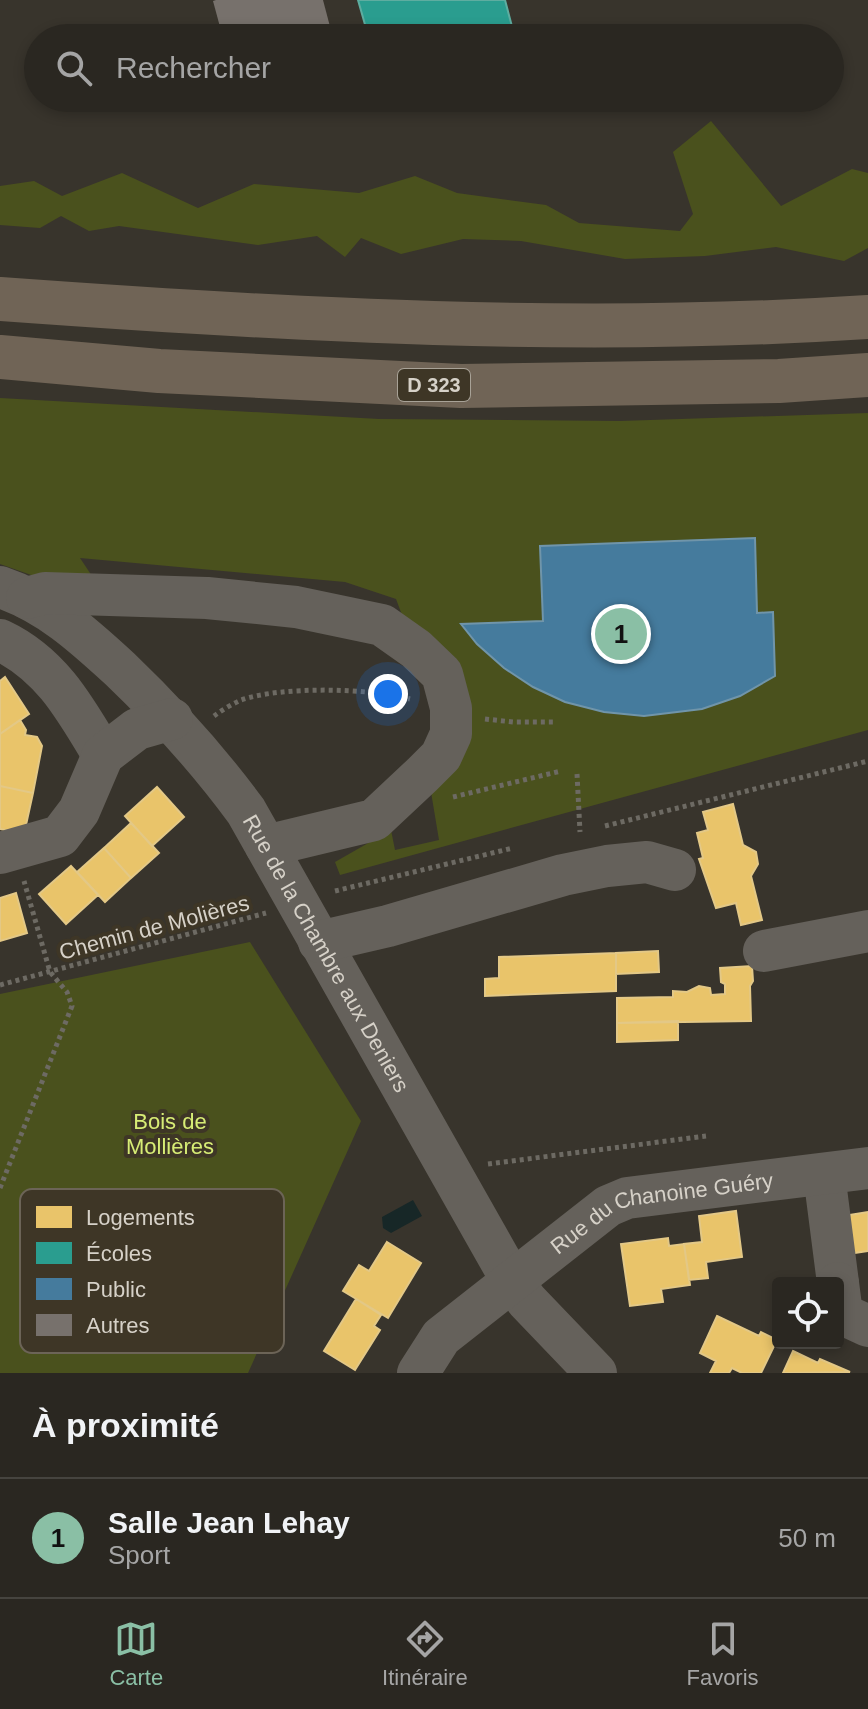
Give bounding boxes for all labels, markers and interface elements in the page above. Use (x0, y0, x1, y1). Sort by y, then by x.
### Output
search box (24, 24, 844, 112)
icon: search (52, 46, 96, 90)
text: Rechercher (116, 51, 271, 84)
road number: D 323 (398, 369, 470, 401)
pin: 1 (595, 604, 647, 664)
your location (368, 674, 408, 714)
street label: Rue de la Chambre aux Deniers (238, 810, 414, 1096)
street label: Chemin de Molières (56, 890, 252, 965)
park label: Bois de Mollières (126, 1109, 214, 1159)
street label: Rue du Chanoine Guéry (546, 1168, 775, 1259)
legend (20, 1189, 284, 1353)
text: Logements (86, 1205, 195, 1230)
text: Écoles (86, 1241, 152, 1266)
text: Public (86, 1277, 146, 1302)
map controls (772, 1277, 844, 1349)
button: locate (772, 1277, 844, 1349)
text: Autres (86, 1313, 150, 1338)
text: À proximité (32, 1406, 219, 1444)
text: Salle Jean Lehay (108, 1506, 350, 1539)
text: 1 (51, 1523, 65, 1553)
text: 50 m (778, 1523, 836, 1553)
text: Sport (108, 1540, 170, 1570)
tab: Carte (109, 1617, 163, 1691)
tab: Itinéraire (382, 1617, 468, 1691)
tab: Favoris (686, 1617, 759, 1691)

